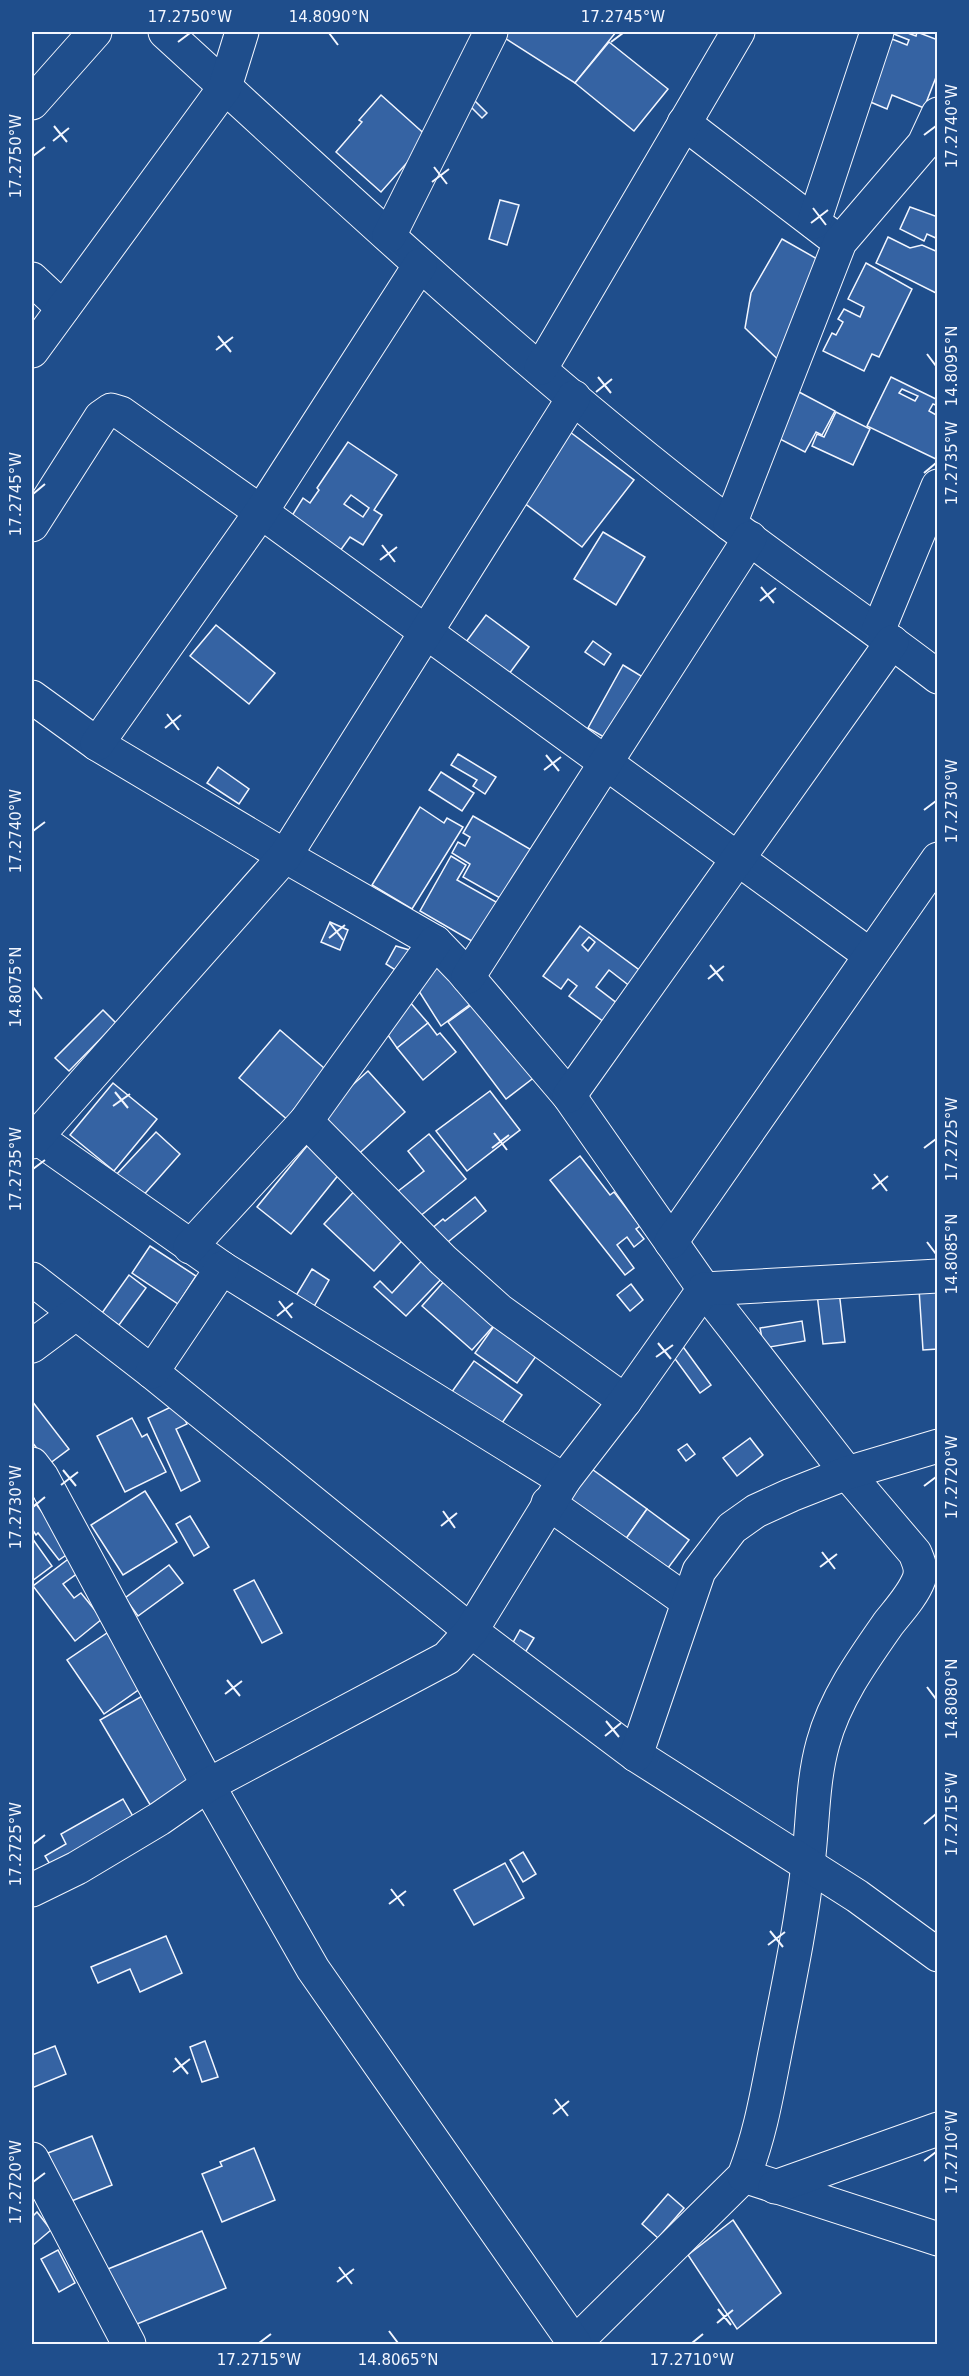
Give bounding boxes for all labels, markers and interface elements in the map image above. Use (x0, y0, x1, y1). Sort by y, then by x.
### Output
text: 17.2750°W (148, 8, 232, 26)
text: 14.8090°N (289, 8, 369, 26)
text: 17.2745°W (581, 8, 665, 26)
text: 17.2740°W (943, 84, 961, 168)
text: 17.2750°W (7, 114, 25, 198)
text: 14.8095°N (943, 326, 961, 406)
text: 17.2735°W (943, 421, 961, 505)
text: 17.2745°W (7, 452, 25, 536)
text: 17.2730°W (943, 759, 961, 843)
text: 17.2740°W (7, 789, 25, 873)
text: 14.8075°N (7, 947, 25, 1027)
text: 17.2725°W (943, 1097, 961, 1181)
text: 17.2735°W (7, 1127, 25, 1211)
text: 14.8085°N (943, 1214, 961, 1294)
text: 17.2720°W (943, 1435, 961, 1519)
text: 17.2730°W (7, 1465, 25, 1549)
text: 14.8080°N (943, 1659, 961, 1739)
text: 17.2715°W (943, 1772, 961, 1856)
text: 17.2725°W (7, 1802, 25, 1886)
text: 17.2710°W (943, 2110, 961, 2194)
text: 17.2720°W (7, 2140, 25, 2224)
text: 17.2715°W (217, 2351, 301, 2369)
text: 14.8065°N (358, 2351, 438, 2369)
text: 17.2710°W (650, 2351, 734, 2369)

